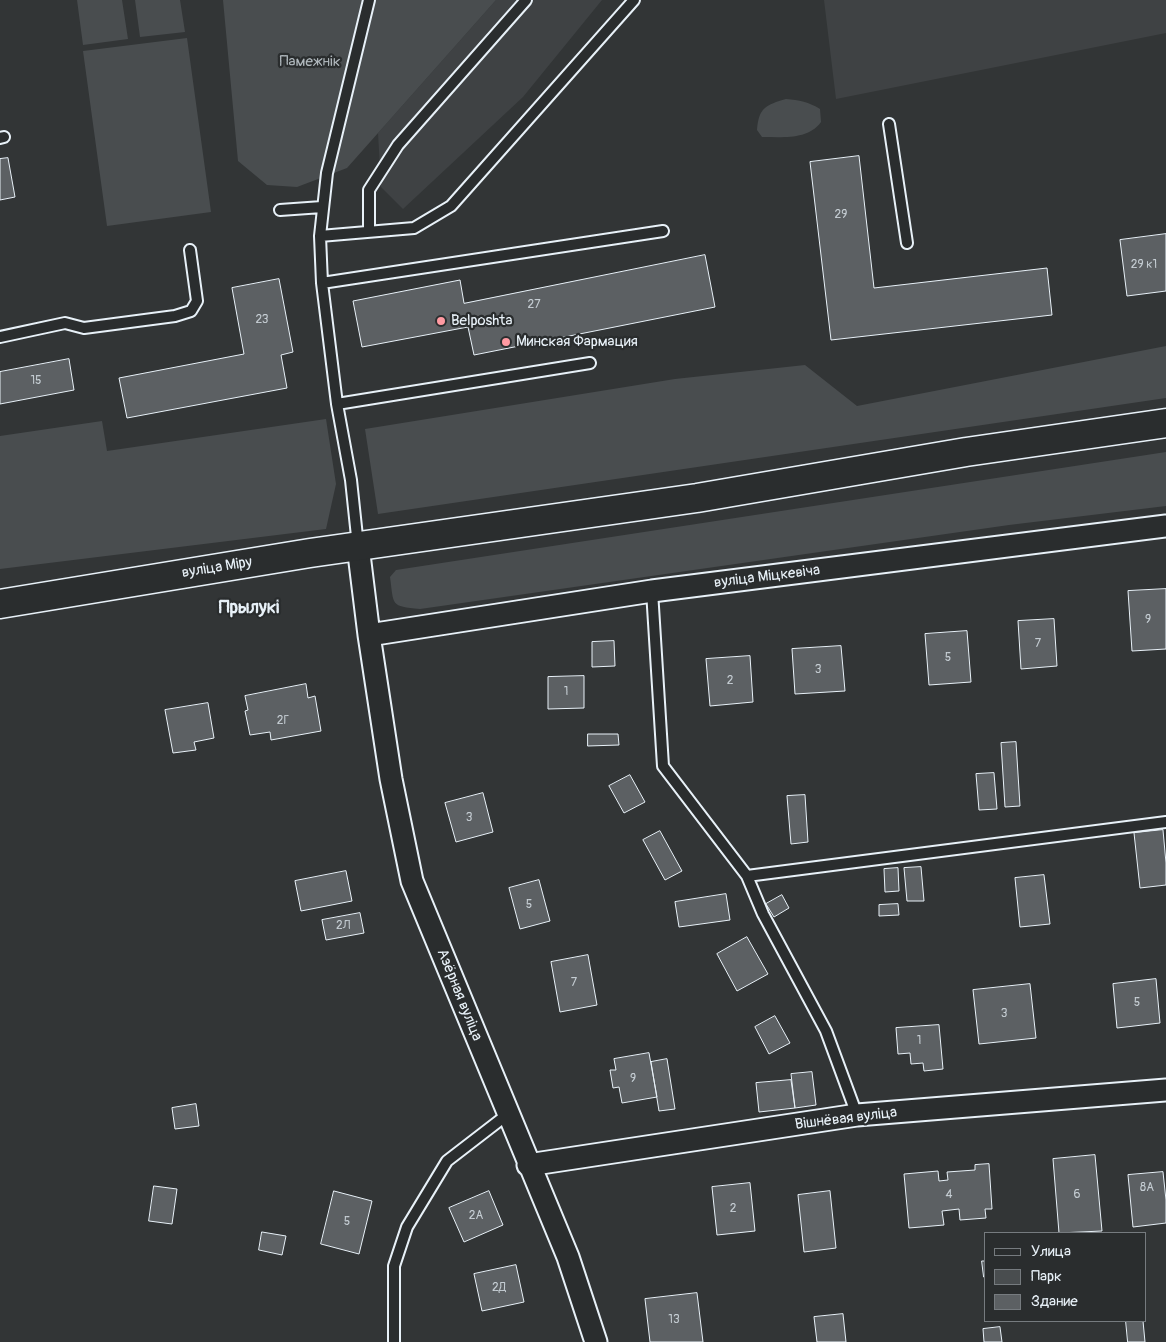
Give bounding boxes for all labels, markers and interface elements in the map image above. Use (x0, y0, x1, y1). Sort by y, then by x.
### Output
park label: Памежнік (280, 53, 340, 71)
house number: 29 (835, 208, 847, 222)
house number: 29 к1 (1131, 258, 1157, 272)
house number: 27 (527, 298, 541, 312)
place label: Belposhta (451, 312, 512, 330)
house number: 23 (255, 313, 269, 327)
marker: Belposhta (435, 315, 447, 327)
place label: Минская Фармация (516, 333, 638, 351)
marker: Минская Фармация (500, 336, 512, 348)
house number: 15 (30, 374, 42, 388)
street label: вуліца Міру (181, 554, 253, 582)
street label: вуліца Міцкевіча (713, 562, 821, 592)
district label: Прылукі (219, 597, 279, 619)
house number: 9 (1145, 613, 1151, 627)
house number: 7 (1035, 637, 1041, 651)
house number: 5 (945, 651, 951, 665)
house number: 3 (815, 663, 821, 677)
house number: 2 (727, 674, 733, 688)
house number: 1 (564, 685, 568, 699)
house number: 2Г (277, 714, 289, 728)
house number: 3 (466, 811, 472, 825)
house number: 5 (526, 898, 532, 912)
house number: 2Л (336, 919, 350, 933)
street label: Азёрная вуліца (432, 946, 486, 1044)
house number: 7 (571, 976, 577, 990)
house number: 5 (1134, 996, 1140, 1010)
house number: 3 (1001, 1007, 1007, 1021)
house number: 1 (917, 1034, 921, 1048)
house number: 9 (630, 1072, 636, 1086)
street label: Вішнёвая вуліца (794, 1104, 898, 1134)
house number: 8А (1140, 1181, 1154, 1195)
house number: 4 (946, 1188, 952, 1202)
house number: 6 (1074, 1188, 1080, 1202)
house number: 2 (730, 1202, 736, 1216)
house number: 2А (469, 1209, 483, 1223)
house number: 5 (344, 1215, 350, 1229)
legend (984, 1232, 1146, 1322)
text: Улица (1031, 1242, 1071, 1261)
text: Парк (1031, 1267, 1062, 1286)
house number: 2Д (492, 1281, 506, 1295)
text: Здание (1031, 1292, 1078, 1311)
house number: 13 (668, 1313, 680, 1327)

